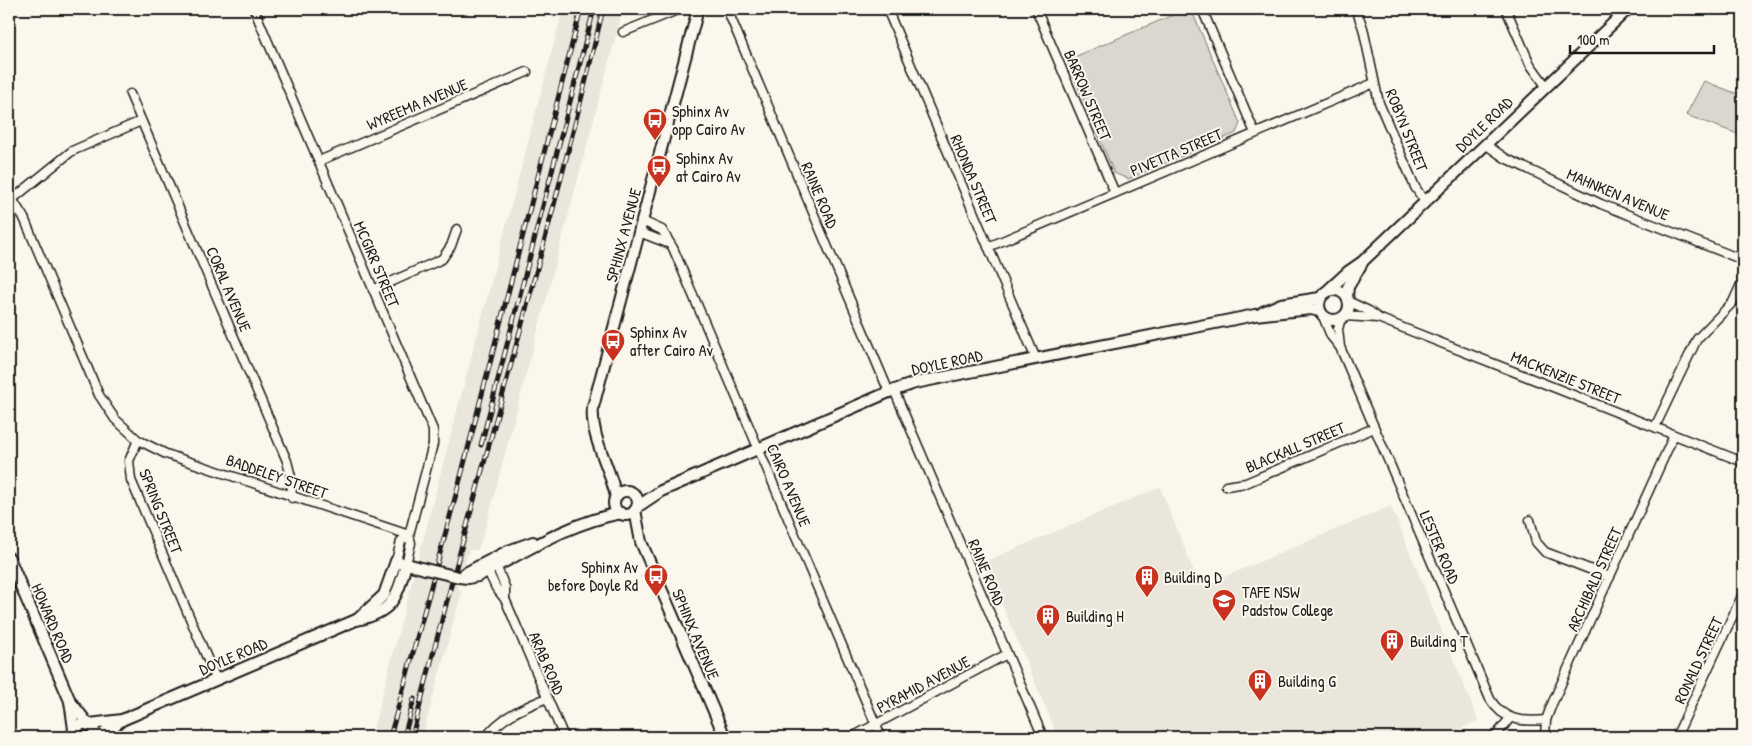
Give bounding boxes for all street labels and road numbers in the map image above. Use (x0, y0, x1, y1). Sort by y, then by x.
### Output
street label: BARROW STREET (1059, 46, 1117, 144)
street label: WYREEMA AVENUE (363, 73, 471, 135)
street label: ROBYN STREET (1380, 85, 1434, 175)
street label: DOYLE ROAD (1451, 91, 1518, 157)
street label: PIVETTA STREET (1127, 123, 1226, 181)
street label: RHONDA STREET (945, 131, 1003, 227)
street label: RAINE ROAD (796, 159, 844, 232)
street label: MAHNKEN AVENUE (1563, 163, 1673, 225)
street label: SPHINX AVENUE (600, 186, 646, 284)
street label: MCGIRR STREET (349, 218, 405, 311)
street label: CORAL AVENUE (201, 243, 257, 335)
street label: DOYLE ROAD (910, 344, 985, 380)
street label: MACKENZIE STREET (1508, 345, 1625, 409)
street label: BLACKALL STREET (1242, 416, 1349, 478)
street label: CAIRO AVENUE (762, 440, 816, 530)
street label: BADDELEY STREET (223, 448, 331, 504)
street label: SPRING STREET (134, 465, 188, 557)
street label: LESTER ROAD (1415, 507, 1465, 587)
street label: ARCHIBALD STREET (1561, 523, 1627, 635)
street label: RAINE ROAD (963, 536, 1011, 609)
street label: HOWARD ROAD (26, 580, 80, 666)
street label: SPHINX AVENUE (667, 585, 725, 683)
street label: RONALD STREET (1668, 613, 1728, 707)
street label: ARAB ROAD (524, 628, 570, 698)
street label: DOYLE ROAD (196, 632, 271, 680)
street label: PYRAMID AVENUE (873, 650, 973, 718)

